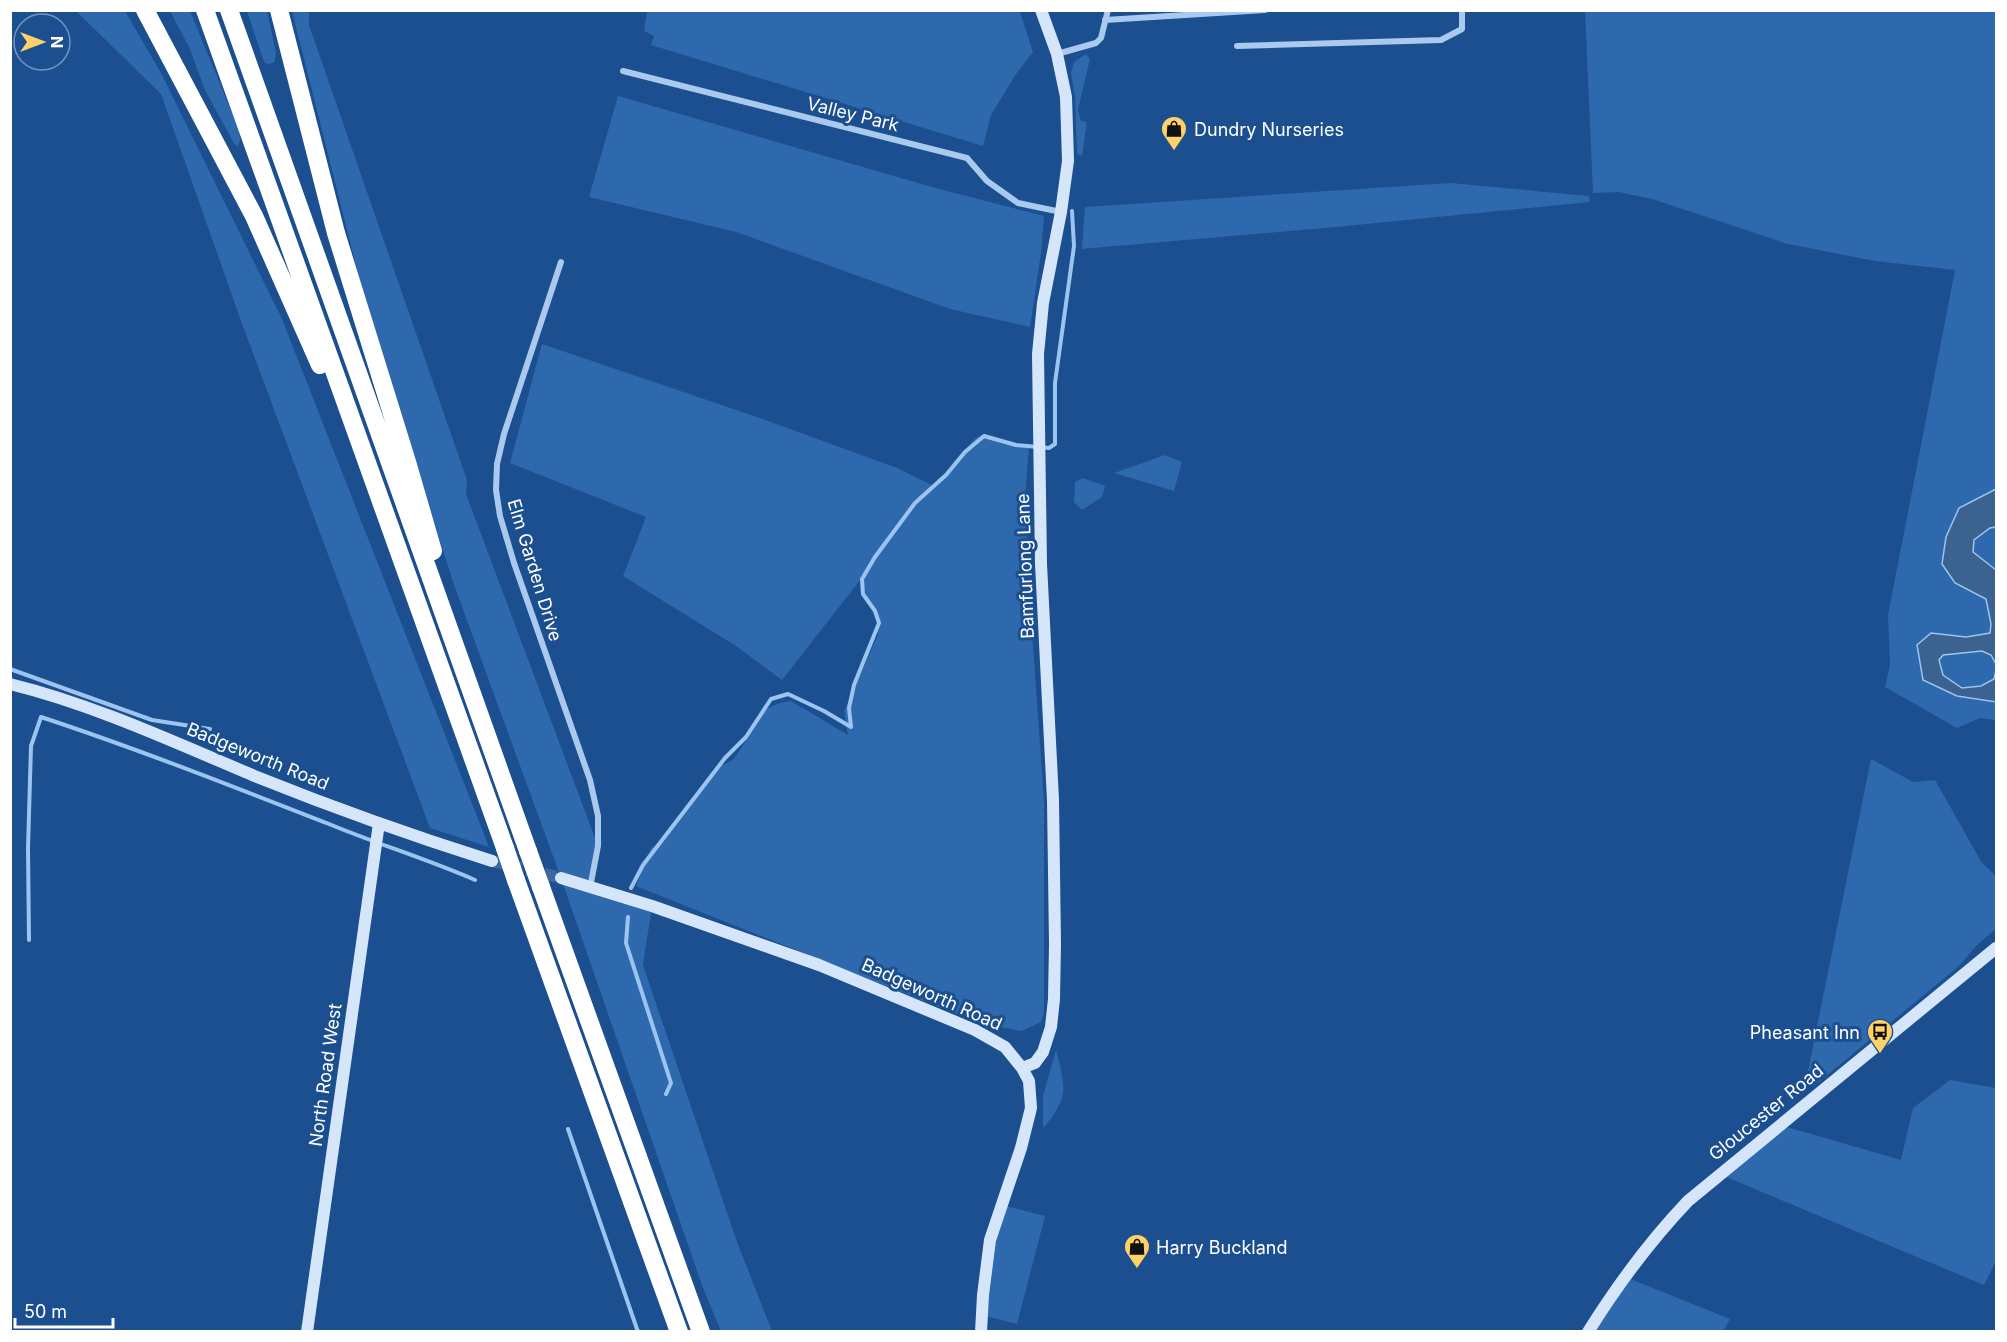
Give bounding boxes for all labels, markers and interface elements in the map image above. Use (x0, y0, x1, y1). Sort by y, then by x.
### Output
north arrow (12, 12, 72, 72)
text: N (47, 36, 67, 48)
street label: Valley Park (805, 92, 901, 136)
shop icon: Dundry Nurseries (1159, 114, 1189, 152)
place label: Dundry Nurseries (1194, 119, 1344, 140)
street label: Bamfurlong Lane (1012, 493, 1038, 639)
street label: Elm Garden Drive (503, 496, 567, 644)
street label: Badgeworth Road (184, 718, 332, 794)
street label: Badgeworth Road (859, 954, 1005, 1034)
street label: North Road West (305, 1002, 345, 1148)
bus stop icon: Pheasant Inn (1865, 1017, 1895, 1055)
place label: Pheasant Inn (1750, 1022, 1860, 1043)
street label: Gloucester Road (1705, 1059, 1827, 1165)
shop icon: Harry Buckland (1122, 1232, 1152, 1270)
place label: Harry Buckland (1156, 1237, 1287, 1258)
scale bar (15, 1291, 112, 1329)
text: 50 m (24, 1301, 67, 1322)

